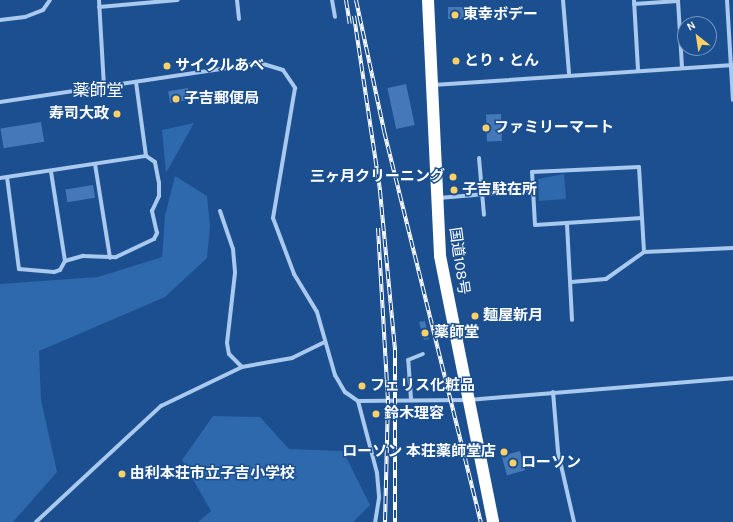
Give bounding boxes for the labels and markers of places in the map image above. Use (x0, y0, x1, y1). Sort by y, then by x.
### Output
place label: 東幸ボデー (463, 6, 538, 24)
marker: 東幸ボデー (450, 10, 460, 20)
place label: とり・とん (464, 52, 539, 70)
marker: とり・とん (451, 56, 461, 66)
place label: サイクルあべ (175, 57, 265, 75)
marker: サイクルあべ (162, 61, 172, 71)
place label: 子吉郵便局 (184, 90, 259, 108)
marker: 子吉郵便局 (171, 94, 181, 104)
place label: 寿司大政 (49, 105, 109, 123)
marker: 寿司大政 (112, 109, 122, 119)
place label: ファミリーマート (494, 119, 614, 137)
marker: ファミリーマート (481, 123, 491, 133)
place label: 三ヶ月クリーニング (310, 168, 445, 186)
marker: 三ヶ月クリーニング (448, 172, 458, 182)
place label: 子吉駐在所 (462, 181, 537, 199)
marker: 子吉駐在所 (449, 185, 459, 195)
place label: 麺屋新月 (483, 307, 543, 325)
marker: 麺屋新月 (470, 311, 480, 321)
place label: 薬師堂 (434, 324, 479, 342)
marker: 薬師堂 (419, 327, 431, 339)
place label: フェリス化粧品 (370, 377, 475, 395)
marker: フェリス化粧品 (357, 381, 367, 391)
place label: 鈴木理容 (384, 405, 444, 423)
marker: 鈴木理容 (371, 409, 381, 419)
place label: ローソン 本荘薬師堂店 (342, 443, 496, 461)
marker: ローソン 本荘薬師堂店 (499, 447, 509, 457)
place label: ローソン (521, 454, 581, 472)
marker: ローソン (508, 458, 518, 468)
place label: 由利本荘市立子吉小学校 (130, 465, 295, 483)
marker: 由利本荘市立子吉小学校 (117, 469, 127, 479)

